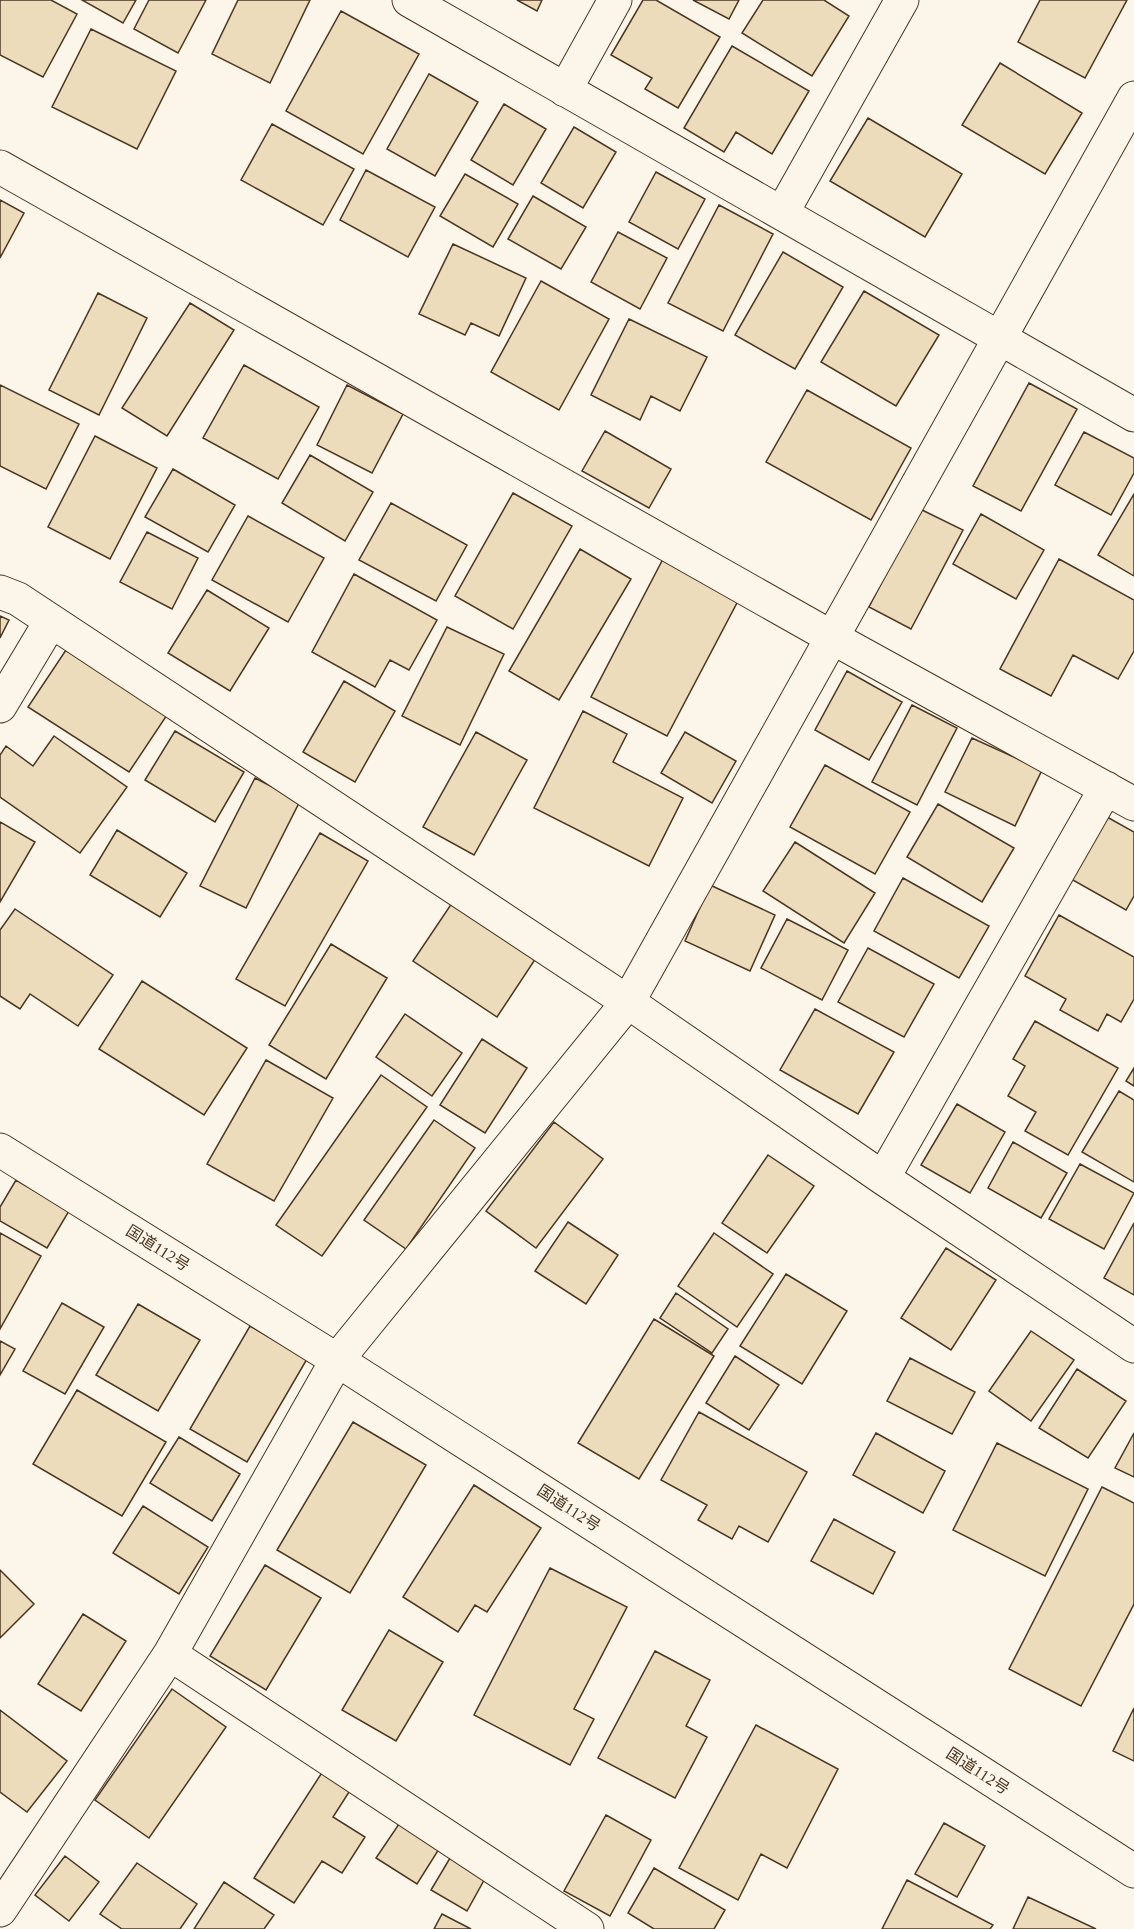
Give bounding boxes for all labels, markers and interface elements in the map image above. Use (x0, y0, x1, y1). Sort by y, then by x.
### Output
street label: 国道112号 (123, 1222, 193, 1274)
street label: 国道112号 (534, 1481, 604, 1535)
street label: 国道112号 (943, 1744, 1013, 1798)

